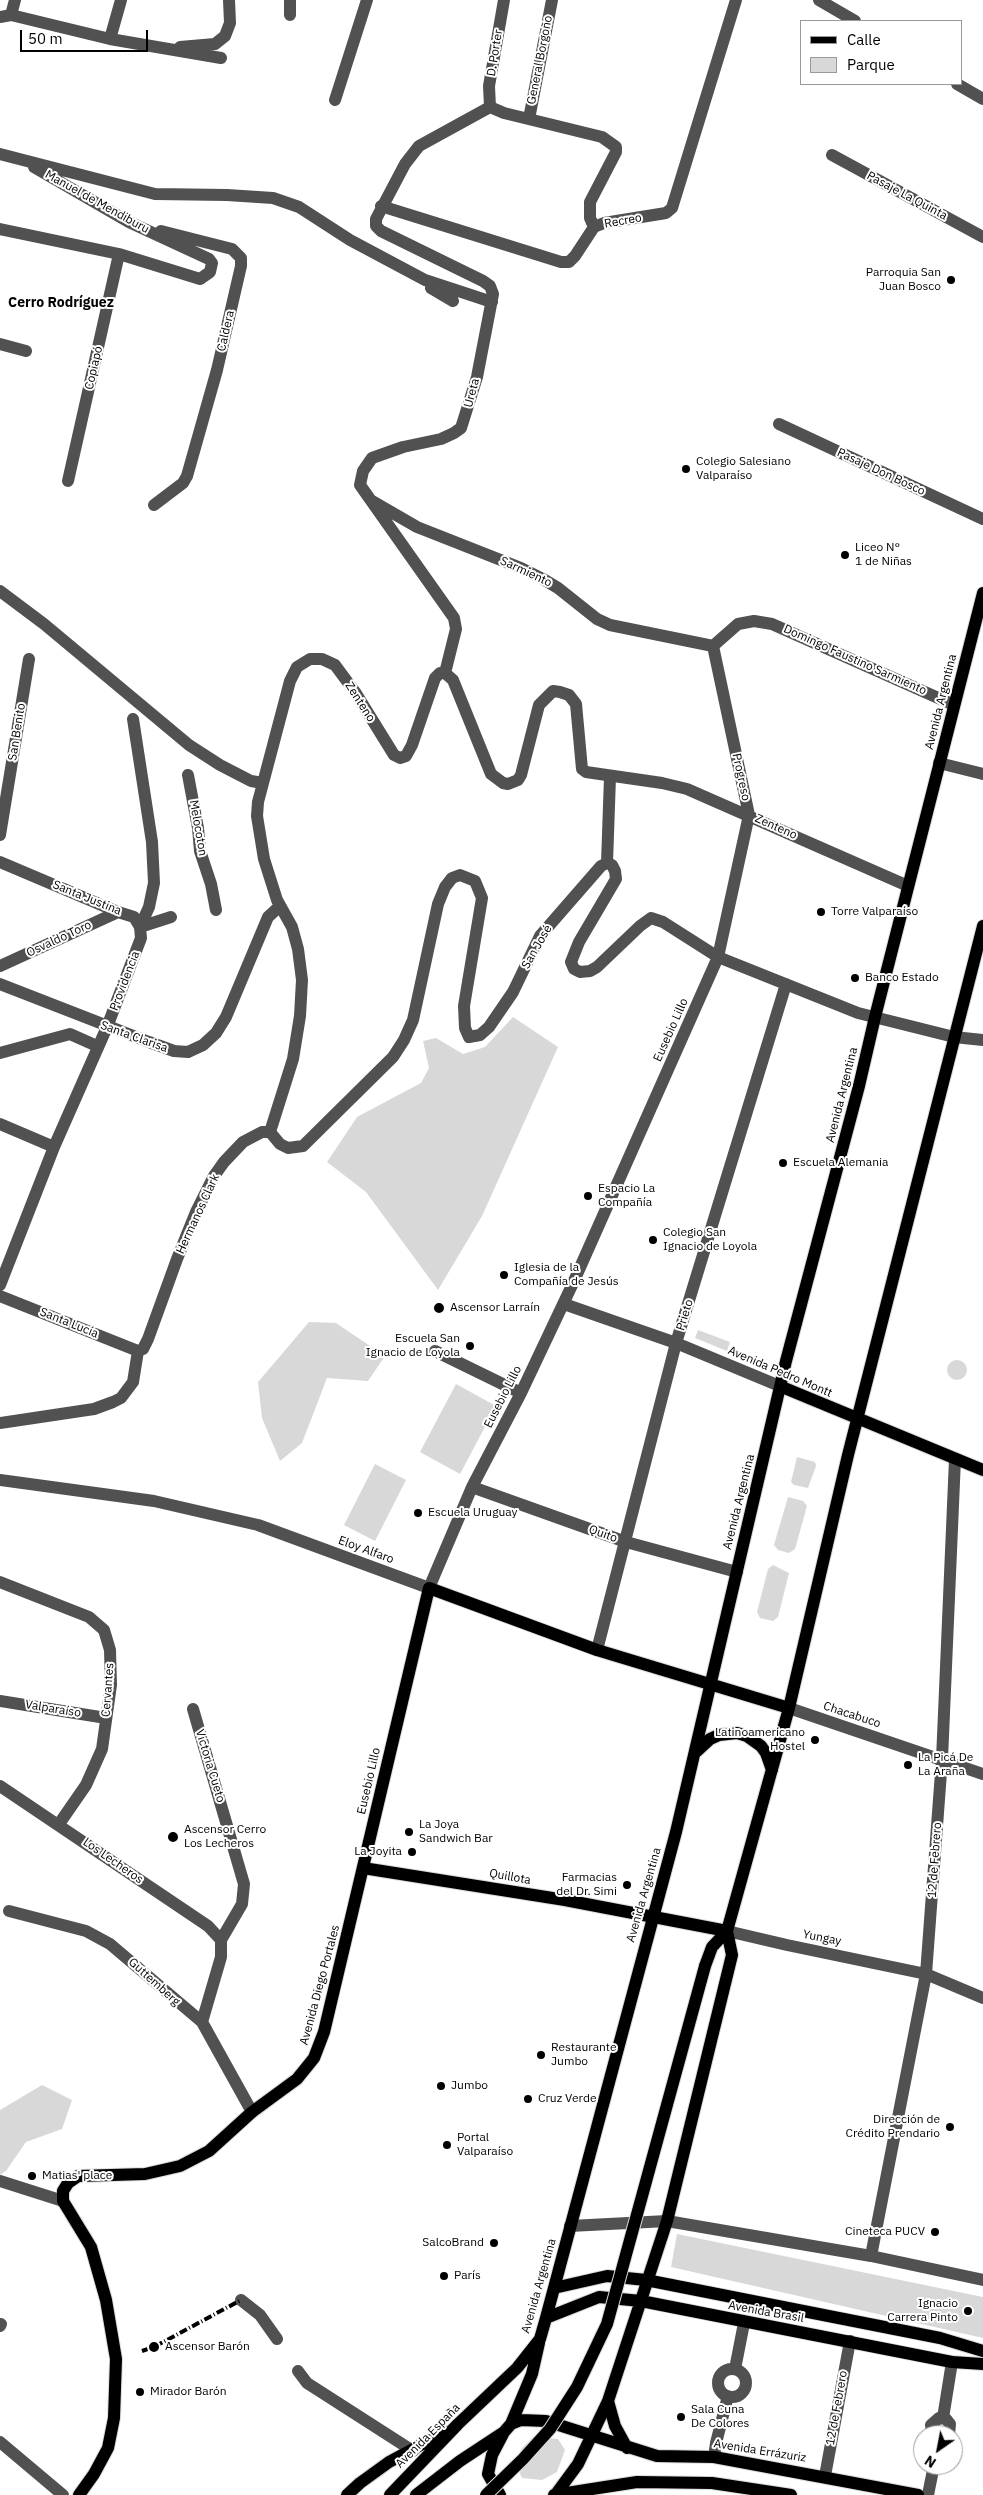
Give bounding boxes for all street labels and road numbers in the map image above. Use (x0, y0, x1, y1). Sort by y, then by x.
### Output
street label: General Borgoño (524, 14, 556, 106)
street label: D. Porter (484, 29, 506, 77)
street label: Manuel de Mendiburu (42, 167, 152, 237)
street label: Pasaje La Quinta (864, 169, 950, 223)
street label: Recreo (603, 211, 643, 231)
street label: Caldera (214, 309, 238, 353)
street label: Copiapó (82, 345, 106, 391)
street label: Ureta (461, 377, 483, 409)
street label: Pasaje Don Bosco (835, 445, 927, 499)
street label: Sarmiento (498, 554, 554, 590)
street label: Domingo Faustino Sarmiento (781, 622, 929, 698)
street label: Avenida Argentina (922, 653, 960, 751)
street label: Zenteno (342, 679, 378, 725)
street label: San Benito (5, 702, 29, 762)
street label: Progreso (729, 752, 753, 802)
street label: Melocoton (186, 799, 210, 857)
street label: Zenteno (753, 811, 799, 843)
street label: Santa Justina (51, 878, 123, 918)
street label: Osvaldo Toro (24, 918, 94, 960)
street label: San José (519, 922, 555, 972)
street label: Providencia (107, 949, 143, 1013)
street label: Eusebio Lillo (651, 996, 691, 1064)
street label: Santa Clarisa (98, 1018, 170, 1056)
street label: Avenida Argentina (823, 1046, 861, 1144)
street label: Hermanos Clark (173, 1172, 223, 1256)
street label: Prieto (673, 1298, 697, 1332)
street label: Santa Lucía (38, 1305, 100, 1341)
street label: Avenida Pedro Montt (726, 1344, 834, 1400)
street label: Eusebio Lillo (481, 1363, 525, 1431)
street label: Avenida Argentina (720, 1453, 758, 1551)
street label: Quito (587, 1522, 619, 1546)
street label: Eloy Alfaro (336, 1533, 396, 1567)
street label: Cervantes (99, 1662, 117, 1718)
street label: Valparaíso (24, 1697, 82, 1721)
street label: Chacabuco (821, 1699, 883, 1731)
street label: Victoria Cueto (192, 1728, 228, 1804)
street label: Eusebio Lillo (354, 1746, 384, 1816)
street label: 12 de Febrero (925, 1822, 945, 1898)
street label: Los Lecheros (80, 1835, 146, 1887)
street label: Avenida Argentina (624, 1846, 664, 1944)
street label: Quillota (488, 1866, 532, 1888)
street label: Avenida Diego Portales (297, 1923, 343, 2047)
street label: Yungay (801, 1927, 843, 1949)
street label: Guttemberg (125, 1955, 183, 2009)
street label: Avenida Argentina (519, 2237, 559, 2335)
street label: Avenida Brasil (727, 2298, 805, 2326)
street label: 12 de Febrero (823, 2370, 851, 2446)
street label: Avenida España (393, 2401, 463, 2471)
street label: Avenida Errázuriz (713, 2437, 807, 2465)

